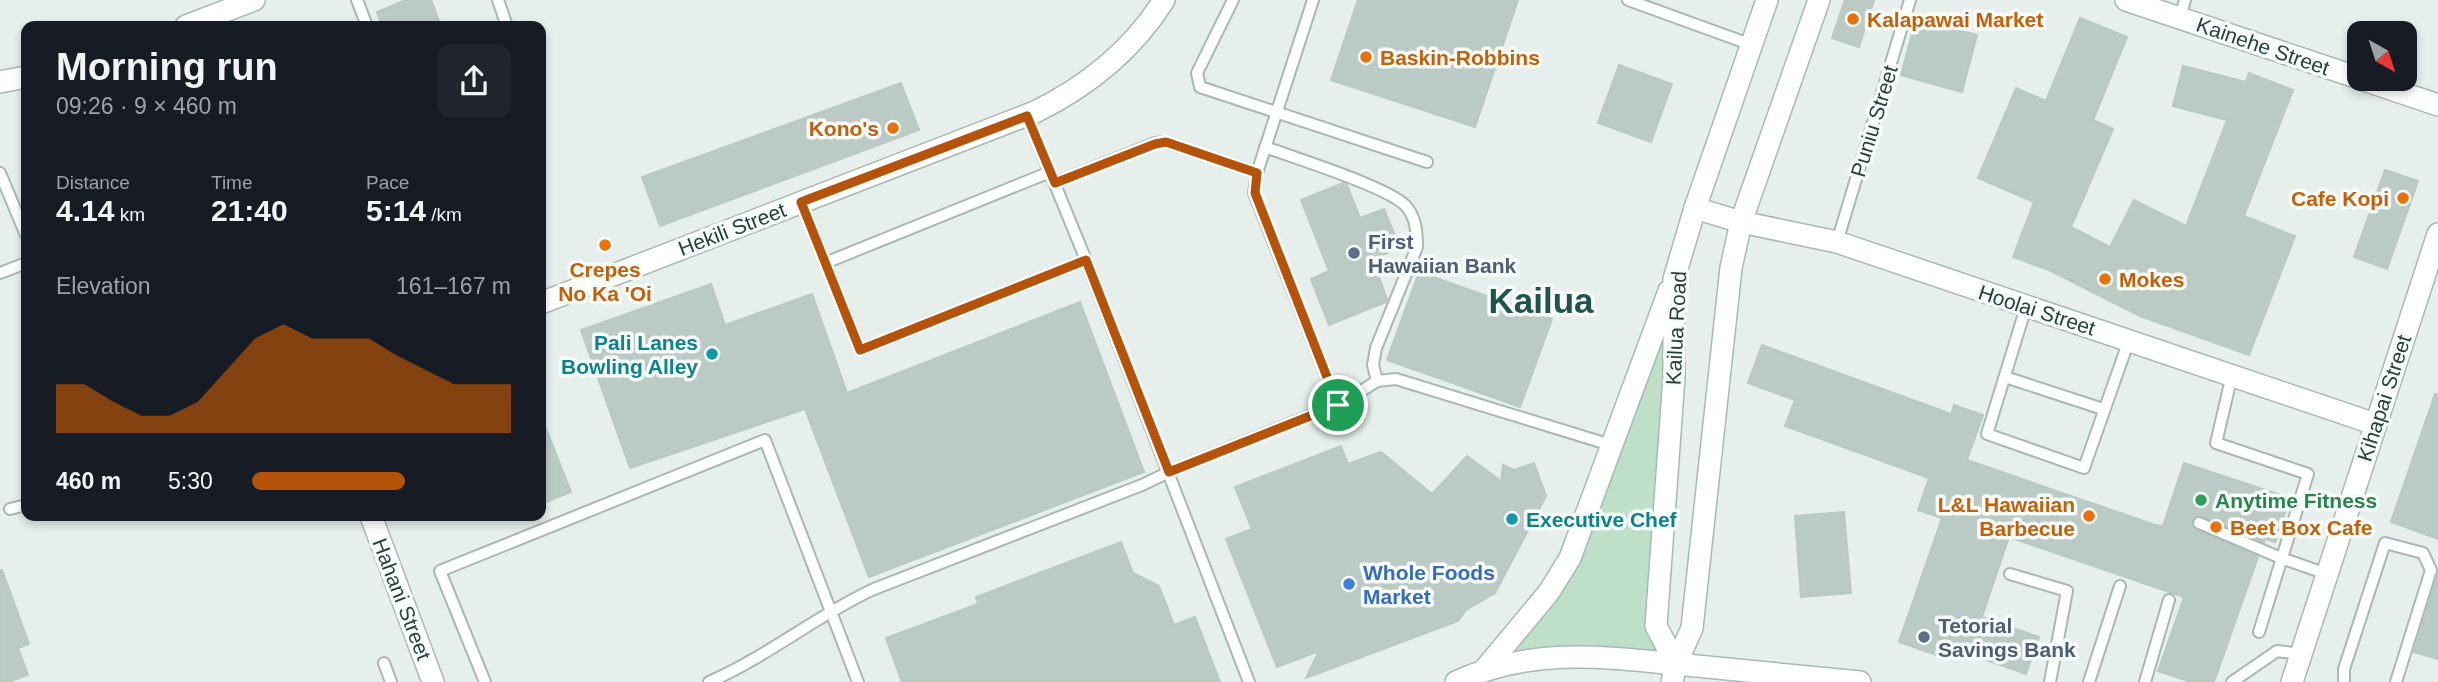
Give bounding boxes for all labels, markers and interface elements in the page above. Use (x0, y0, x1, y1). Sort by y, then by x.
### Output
place label: Kalapawai Market (1867, 8, 2043, 31)
marker: Kalapawai Market (1845, 11, 1861, 27)
street label: Kainehe Street (2194, 13, 2333, 80)
north arrow (2347, 21, 2417, 91)
map controls (2347, 21, 2417, 91)
button: share (437, 44, 511, 118)
text: Morning run (56, 46, 278, 88)
place label: Baskin-Robbins (1380, 46, 1540, 69)
marker: Baskin-Robbins (1358, 49, 1374, 65)
street label: Puniu Street (1846, 62, 1902, 180)
text: 09:26 · 9 × 460 m (56, 93, 237, 119)
place label: Kono's (809, 117, 879, 140)
marker: Kono's (885, 120, 901, 136)
text: Distance (56, 172, 130, 193)
text: Time (211, 172, 253, 193)
text: Pace (366, 172, 409, 193)
place label: Cafe Kopi (2291, 187, 2389, 210)
marker: Cafe Kopi (2395, 190, 2411, 206)
text: 4.14 (56, 194, 114, 227)
text: 21:40 (211, 194, 288, 227)
text: 5:14 (366, 194, 426, 227)
street label: Hekili Street (675, 198, 789, 260)
text: km (114, 204, 145, 225)
text: /km (426, 204, 462, 225)
place label: First Hawaiian Bank (1368, 230, 1517, 277)
marker: Crepes No Ka 'Oi (597, 237, 613, 253)
marker: First Hawaiian Bank (1346, 245, 1362, 261)
place label: Crepes No Ka 'Oi (558, 258, 652, 305)
place label: Mokes (2119, 268, 2184, 291)
street label: Kailua Road (1662, 270, 1690, 386)
marker: Mokes (2097, 271, 2113, 287)
text: Elevation (56, 273, 151, 299)
text: 161–167 m (396, 273, 511, 299)
street label: Hoolai Street (1976, 280, 2098, 340)
district label: Kailua (1488, 281, 1594, 320)
place label: Pali Lanes Bowling Alley (561, 331, 698, 378)
street label: Kihapai Street (2353, 332, 2415, 464)
marker: Pali Lanes Bowling Alley (704, 346, 720, 362)
pin (1308, 375, 1368, 435)
icon: arrive (1319, 386, 1357, 424)
text: 460 m (56, 468, 121, 494)
text: 5:30 (168, 468, 213, 494)
place label: Anytime Fitness (2215, 489, 2377, 512)
marker: Anytime Fitness (2193, 492, 2209, 508)
place label: L&L Hawaiian Barbecue (1938, 493, 2075, 540)
place label: Executive Chef (1526, 508, 1678, 531)
marker: L&L Hawaiian Barbecue (2081, 508, 2097, 524)
marker: Executive Chef (1504, 511, 1520, 527)
place label: Beet Box Cafe (2230, 516, 2372, 539)
marker: Beet Box Cafe (2208, 519, 2224, 535)
street label: Hahani Street (368, 535, 436, 663)
place label: Whole Foods Market (1363, 561, 1495, 608)
marker: Whole Foods Market (1341, 576, 1357, 592)
place label: Tetorial Savings Bank (1938, 614, 2076, 661)
marker: Tetorial Savings Bank (1916, 629, 1932, 645)

